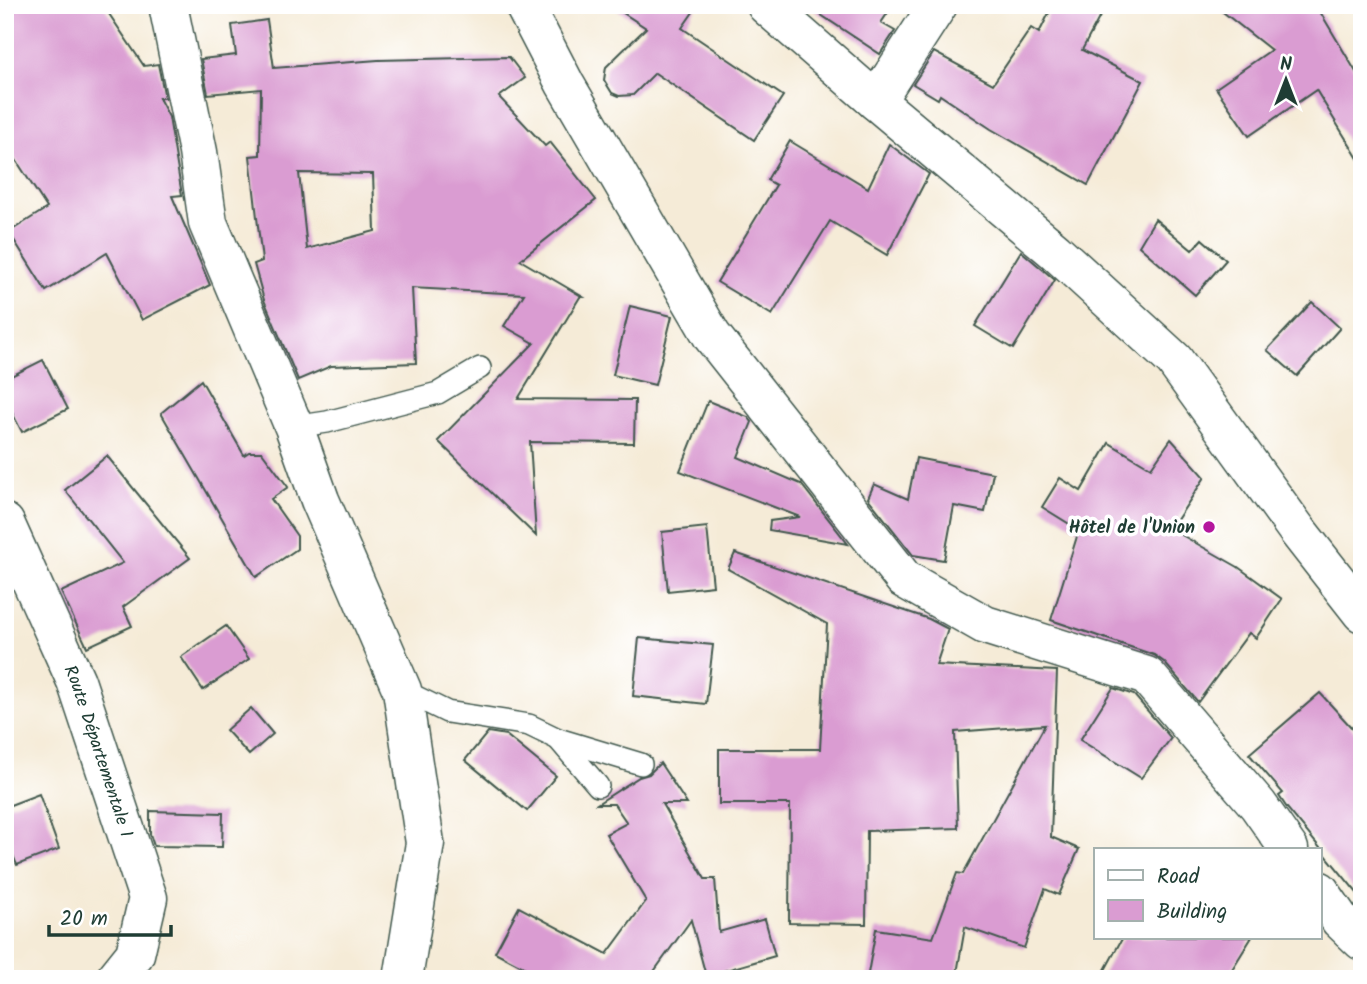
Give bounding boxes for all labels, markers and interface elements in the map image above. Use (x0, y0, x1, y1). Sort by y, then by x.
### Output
north arrow (1252, 46, 1322, 116)
text: N (1280, 50, 1292, 80)
place label: Hôtel de l'Union (1069, 514, 1195, 543)
marker: Hôtel de l'Union (1201, 519, 1217, 535)
street label: Route Départementale 1 (55, 661, 140, 842)
legend (1094, 848, 1322, 939)
text: Road (1157, 861, 1200, 894)
scale bar (49, 893, 172, 937)
text: Building (1157, 896, 1227, 929)
text: 20 m (60, 903, 108, 936)

